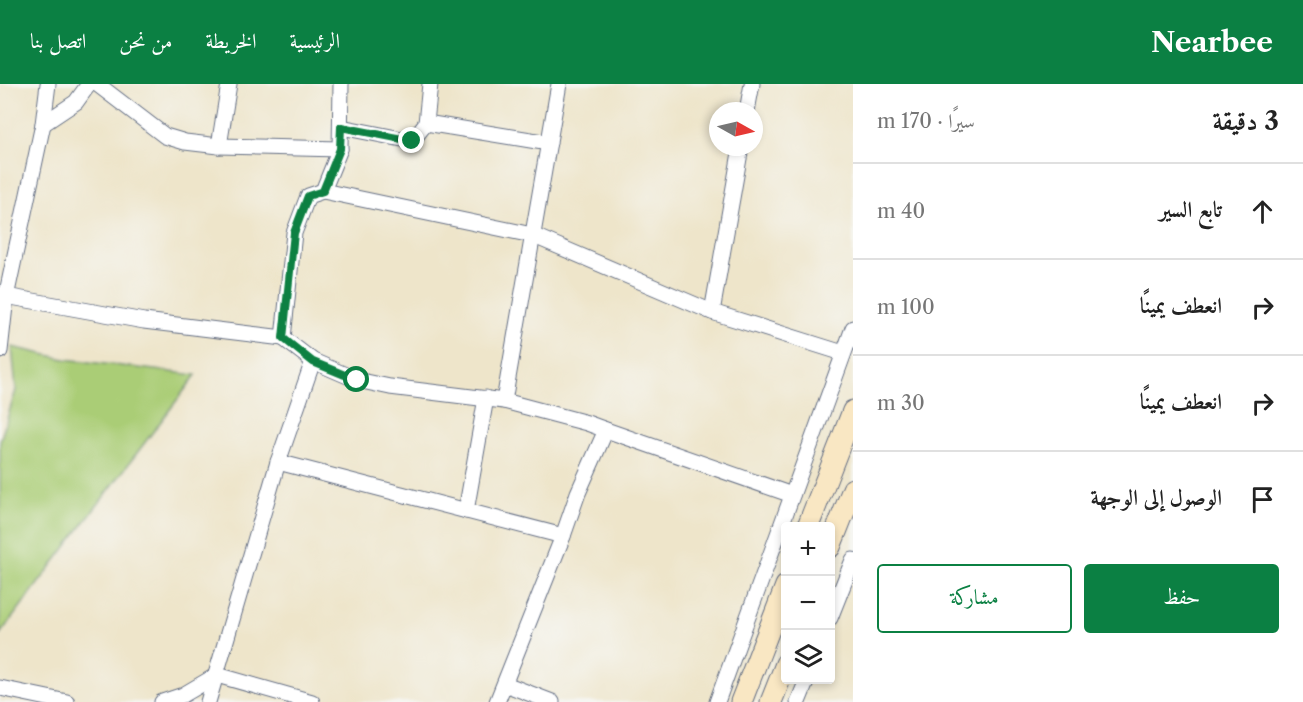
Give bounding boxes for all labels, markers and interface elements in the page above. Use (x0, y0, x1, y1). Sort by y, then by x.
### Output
text: Nearbee (1151, 25, 1273, 59)
text: اتصل بنا (30, 28, 86, 53)
text: من نحن (119, 28, 172, 53)
text: الخريطة (205, 28, 257, 53)
text: الرئيسية (290, 28, 340, 53)
north arrow (709, 102, 763, 156)
text: 3 دقيقة (1212, 105, 1279, 137)
text: سيرًا · 170 m (877, 109, 975, 133)
route end (398, 127, 424, 153)
icon: ahead (1246, 195, 1279, 228)
text: تابع السير (1159, 196, 1222, 223)
text: 40 m (877, 199, 925, 223)
icon: right (1246, 291, 1279, 324)
text: انعطف يمينًا (1140, 292, 1222, 319)
text: 100 m (877, 295, 935, 319)
route start (343, 366, 369, 392)
icon: right (1246, 387, 1279, 420)
text: انعطف يمينًا (1140, 388, 1222, 415)
text: 30 m (877, 391, 925, 415)
icon: arrive (1246, 483, 1279, 516)
text: الوصول إلى الوجهة (1090, 484, 1222, 511)
map controls (781, 522, 835, 684)
button: + (781, 522, 835, 576)
button: مشاركة (877, 564, 1072, 633)
button: حفظ (1084, 564, 1279, 633)
button: − (781, 576, 835, 630)
button: layers (781, 630, 835, 684)

